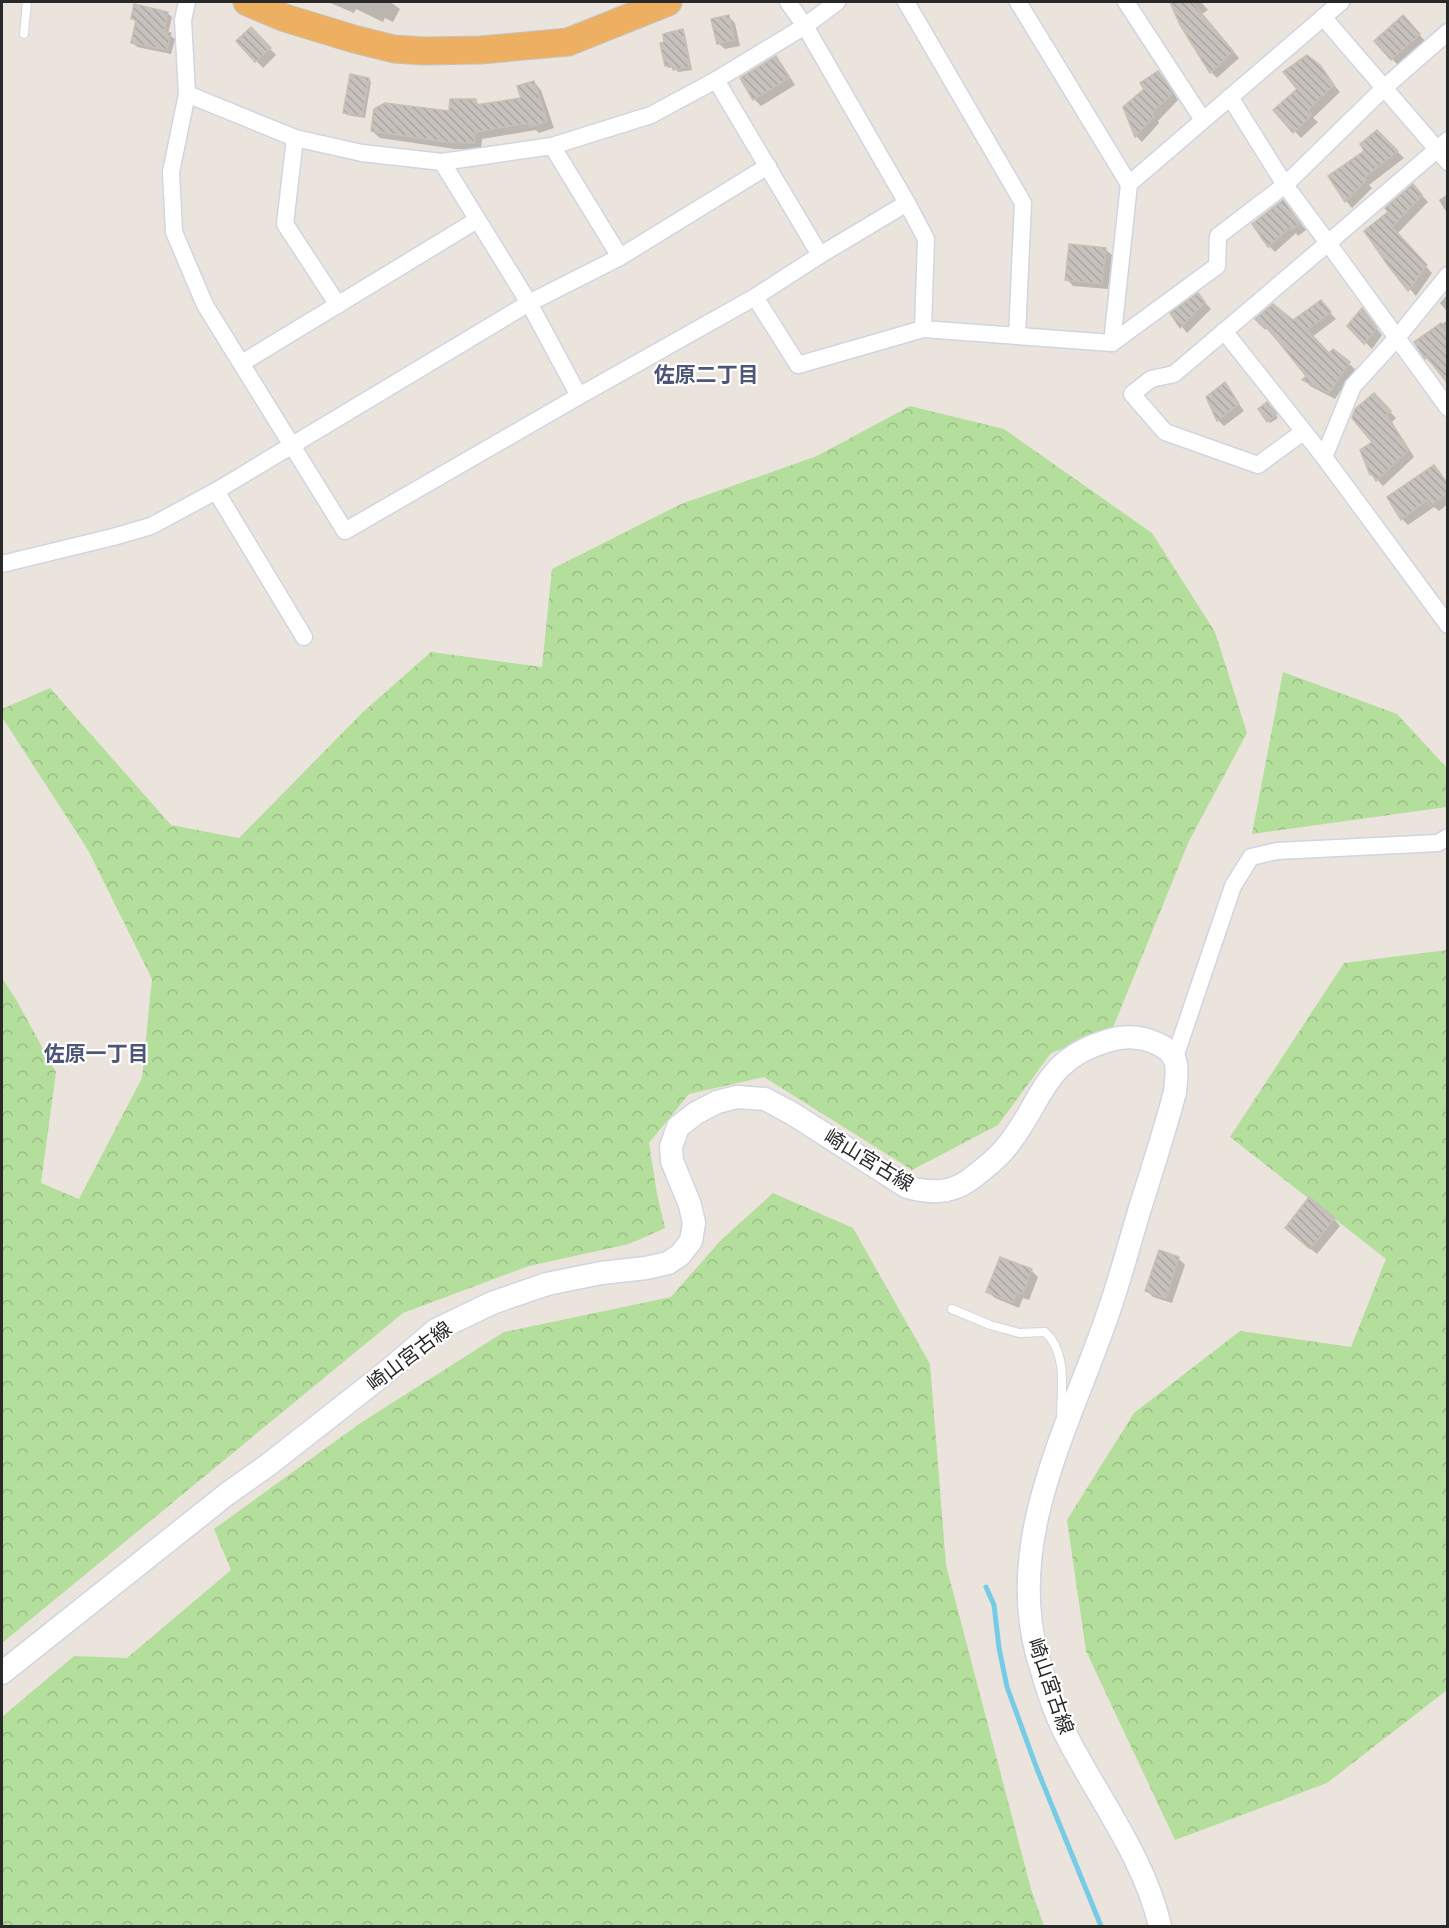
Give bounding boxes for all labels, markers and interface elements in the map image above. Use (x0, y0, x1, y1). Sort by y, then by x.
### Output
district label: 佐原二丁目 (654, 360, 759, 389)
district label: 佐原一丁目 (44, 1039, 149, 1068)
street label: 崎山宮古線 (819, 1122, 919, 1198)
street label: 崎山宮古線 (361, 1315, 457, 1397)
street label: 崎山宮古線 (1021, 1634, 1081, 1738)

